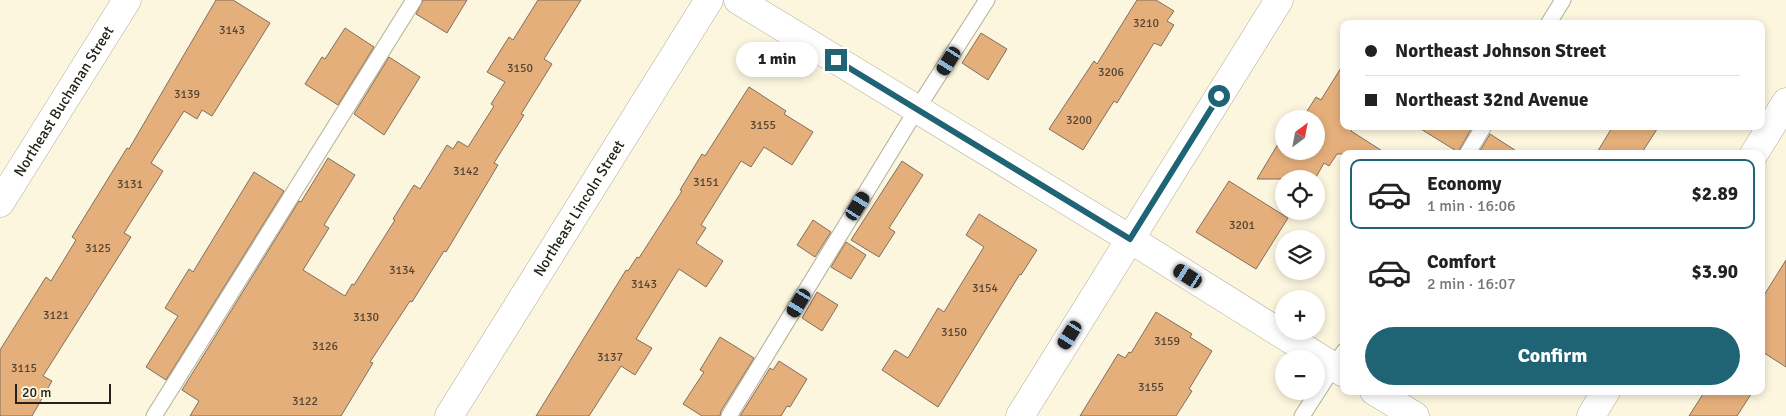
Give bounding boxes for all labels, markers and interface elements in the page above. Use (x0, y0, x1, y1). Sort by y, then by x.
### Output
house number: 3210 (1133, 16, 1159, 31)
street label: Northeast Buchanan Street (10, 23, 117, 180)
house number: 3143 (219, 23, 245, 38)
text: Northeast Johnson Street (1395, 39, 1606, 63)
callout: 1 min (736, 42, 818, 78)
car (934, 44, 963, 78)
text: 1 min (758, 49, 796, 69)
route end (825, 49, 847, 71)
house number: 3150 (507, 61, 533, 76)
house number: 3206 (1098, 65, 1124, 80)
route start (1208, 85, 1230, 107)
house number: 3139 (174, 87, 200, 102)
text: Northeast 32nd Avenue (1395, 88, 1588, 112)
north arrow (1275, 110, 1325, 160)
map controls (1275, 110, 1325, 400)
house number: 3200 (1066, 113, 1092, 128)
house number: 3155 (750, 118, 776, 133)
street label: Northeast Lincoln Street (530, 137, 628, 280)
house number: 3142 (453, 164, 479, 179)
button: locate (1275, 170, 1325, 220)
icon: car (1367, 172, 1412, 217)
text: Economy (1427, 172, 1501, 196)
house number: 3151 (693, 175, 719, 190)
house number: 3131 (117, 177, 143, 192)
text: $2.89 (1692, 182, 1738, 206)
car (843, 189, 872, 223)
text: 1 min · 16:06 (1427, 196, 1516, 216)
house number: 3201 (1229, 218, 1255, 233)
button: layers (1275, 230, 1325, 280)
house number: 3125 (85, 241, 111, 256)
icon: car (1367, 250, 1412, 295)
text: Comfort (1427, 250, 1496, 274)
text: $3.90 (1692, 260, 1738, 284)
car (1171, 262, 1204, 290)
house number: 3134 (389, 263, 415, 278)
text: 2 min · 16:07 (1427, 274, 1516, 294)
house number: 3143 (631, 277, 657, 292)
house number: 3154 (972, 281, 998, 296)
car (784, 286, 813, 320)
button: + (1275, 290, 1325, 340)
house number: 3121 (43, 308, 69, 323)
house number: 3130 (353, 310, 379, 325)
car (1055, 318, 1084, 352)
house number: 3150 (941, 325, 967, 340)
button: Confirm (1365, 327, 1740, 385)
house number: 3159 (1154, 334, 1180, 349)
house number: 3126 (312, 339, 338, 354)
house number: 3137 (597, 350, 623, 365)
button: − (1275, 350, 1325, 400)
house number: 3115 (11, 361, 37, 376)
house number: 3155 (1138, 380, 1164, 395)
scale bar (15, 381, 111, 404)
text: 20 m (22, 384, 51, 401)
house number: 3122 (292, 394, 318, 409)

